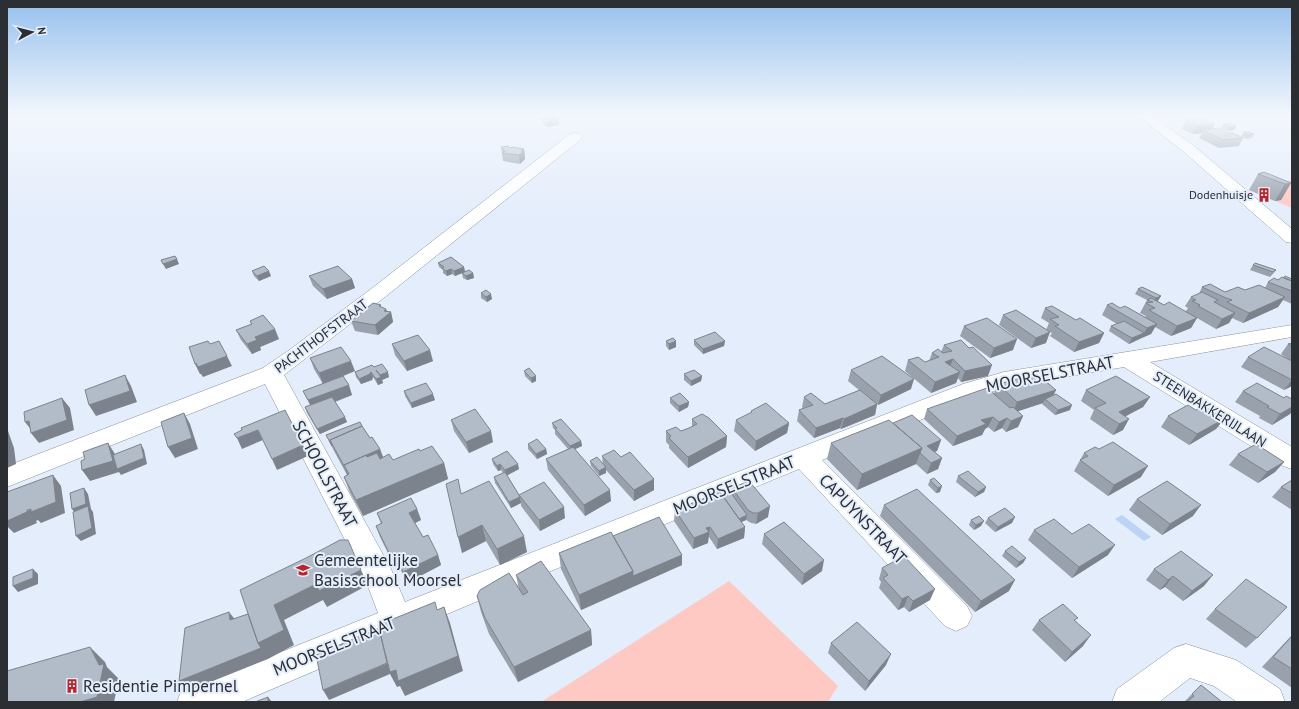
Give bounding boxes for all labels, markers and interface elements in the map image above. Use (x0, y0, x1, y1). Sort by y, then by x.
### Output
north arrow (12, 12, 52, 52)
text: N (35, 26, 49, 35)
place label: Dodenhuisje (1189, 187, 1253, 202)
building icon: Dodenhuisje (1256, 187, 1272, 203)
street label: PACHTHOFSTRAAT (271, 295, 372, 377)
street label: MOORSELSTRAAT (984, 351, 1116, 397)
street label: STEENBAKKERIJLAAN (1150, 367, 1270, 451)
street label: SCHOOLSTRAAT (287, 417, 363, 532)
street label: MOORSELSTRAAT (670, 450, 799, 520)
street label: CAPUYNSTRAAT (814, 469, 912, 569)
place label: Gemeentelijke Basisschool Moorsel (314, 549, 461, 591)
school or university icon: Gemeentelijke Basisschool Moorsel (295, 562, 311, 578)
street label: MOORSELSTRAAT (270, 611, 399, 681)
place label: Residentie Pimpernel (83, 675, 238, 697)
building icon: Residentie Pimpernel (64, 678, 80, 694)

